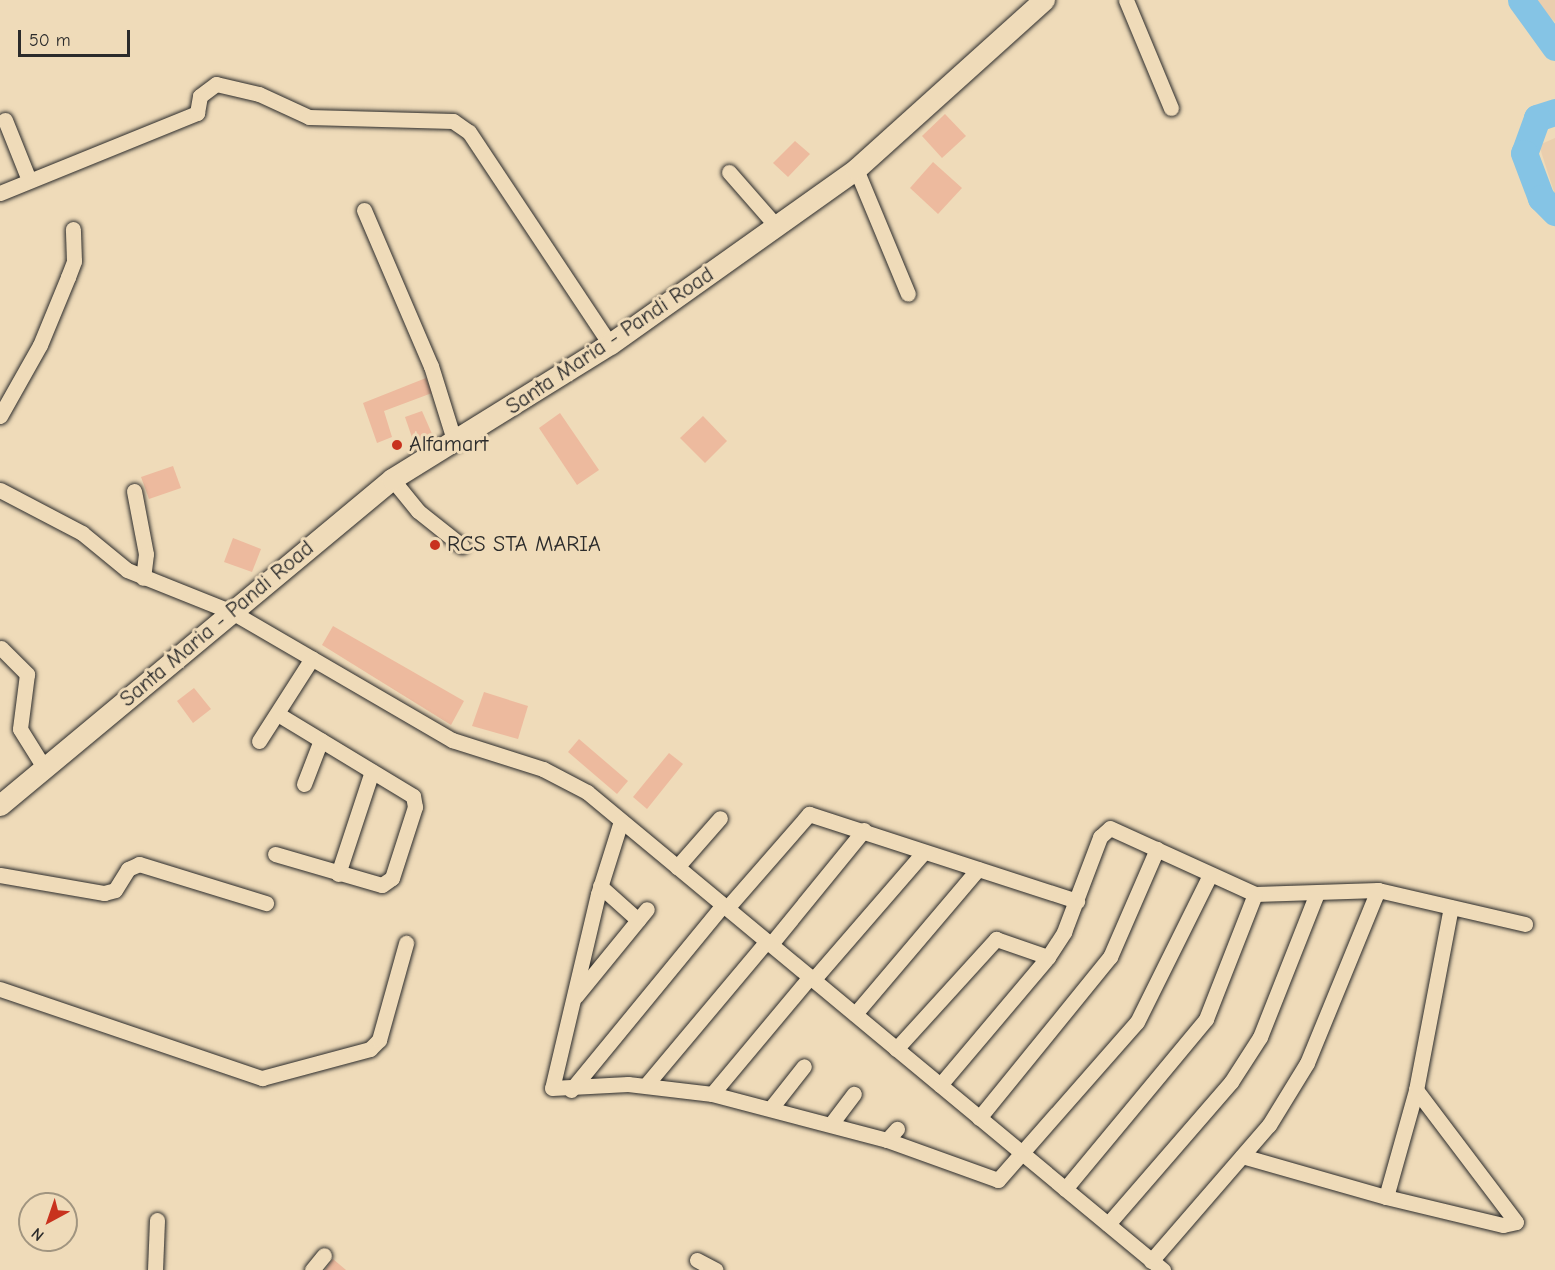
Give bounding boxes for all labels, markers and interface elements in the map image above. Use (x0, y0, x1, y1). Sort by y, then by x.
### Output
scale bar (21, 18, 134, 56)
text: 50 m (29, 30, 71, 51)
street label: Santa Maria - Pandi Road (501, 262, 719, 420)
place label: Alfamart (409, 432, 488, 458)
marker: Alfamart (390, 438, 404, 452)
place label: RCS STA MARIA (447, 532, 601, 558)
street label: Santa Maria - Pandi Road (115, 535, 319, 713)
marker: RCS STA MARIA (428, 538, 442, 552)
north arrow (18, 1192, 78, 1252)
text: N (28, 1224, 47, 1245)

